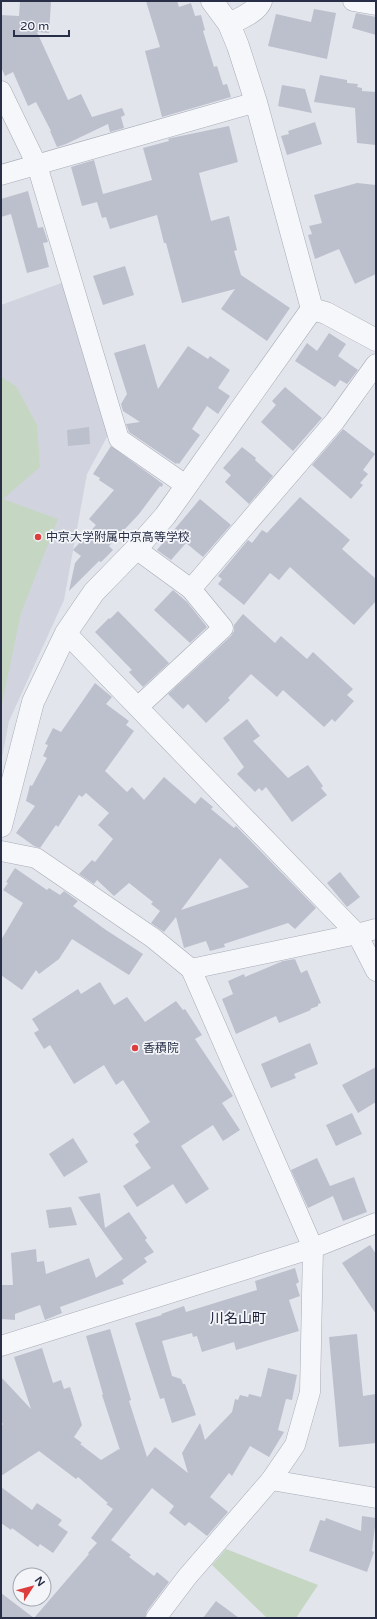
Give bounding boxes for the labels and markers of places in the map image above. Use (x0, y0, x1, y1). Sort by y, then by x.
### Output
place label: 中京大学附属中京高等学校 (46, 530, 190, 544)
marker: 中京大学附属中京高等学校 (33, 532, 43, 542)
place label: 香積院 (143, 1041, 179, 1055)
marker: 香積院 (130, 1043, 140, 1053)

